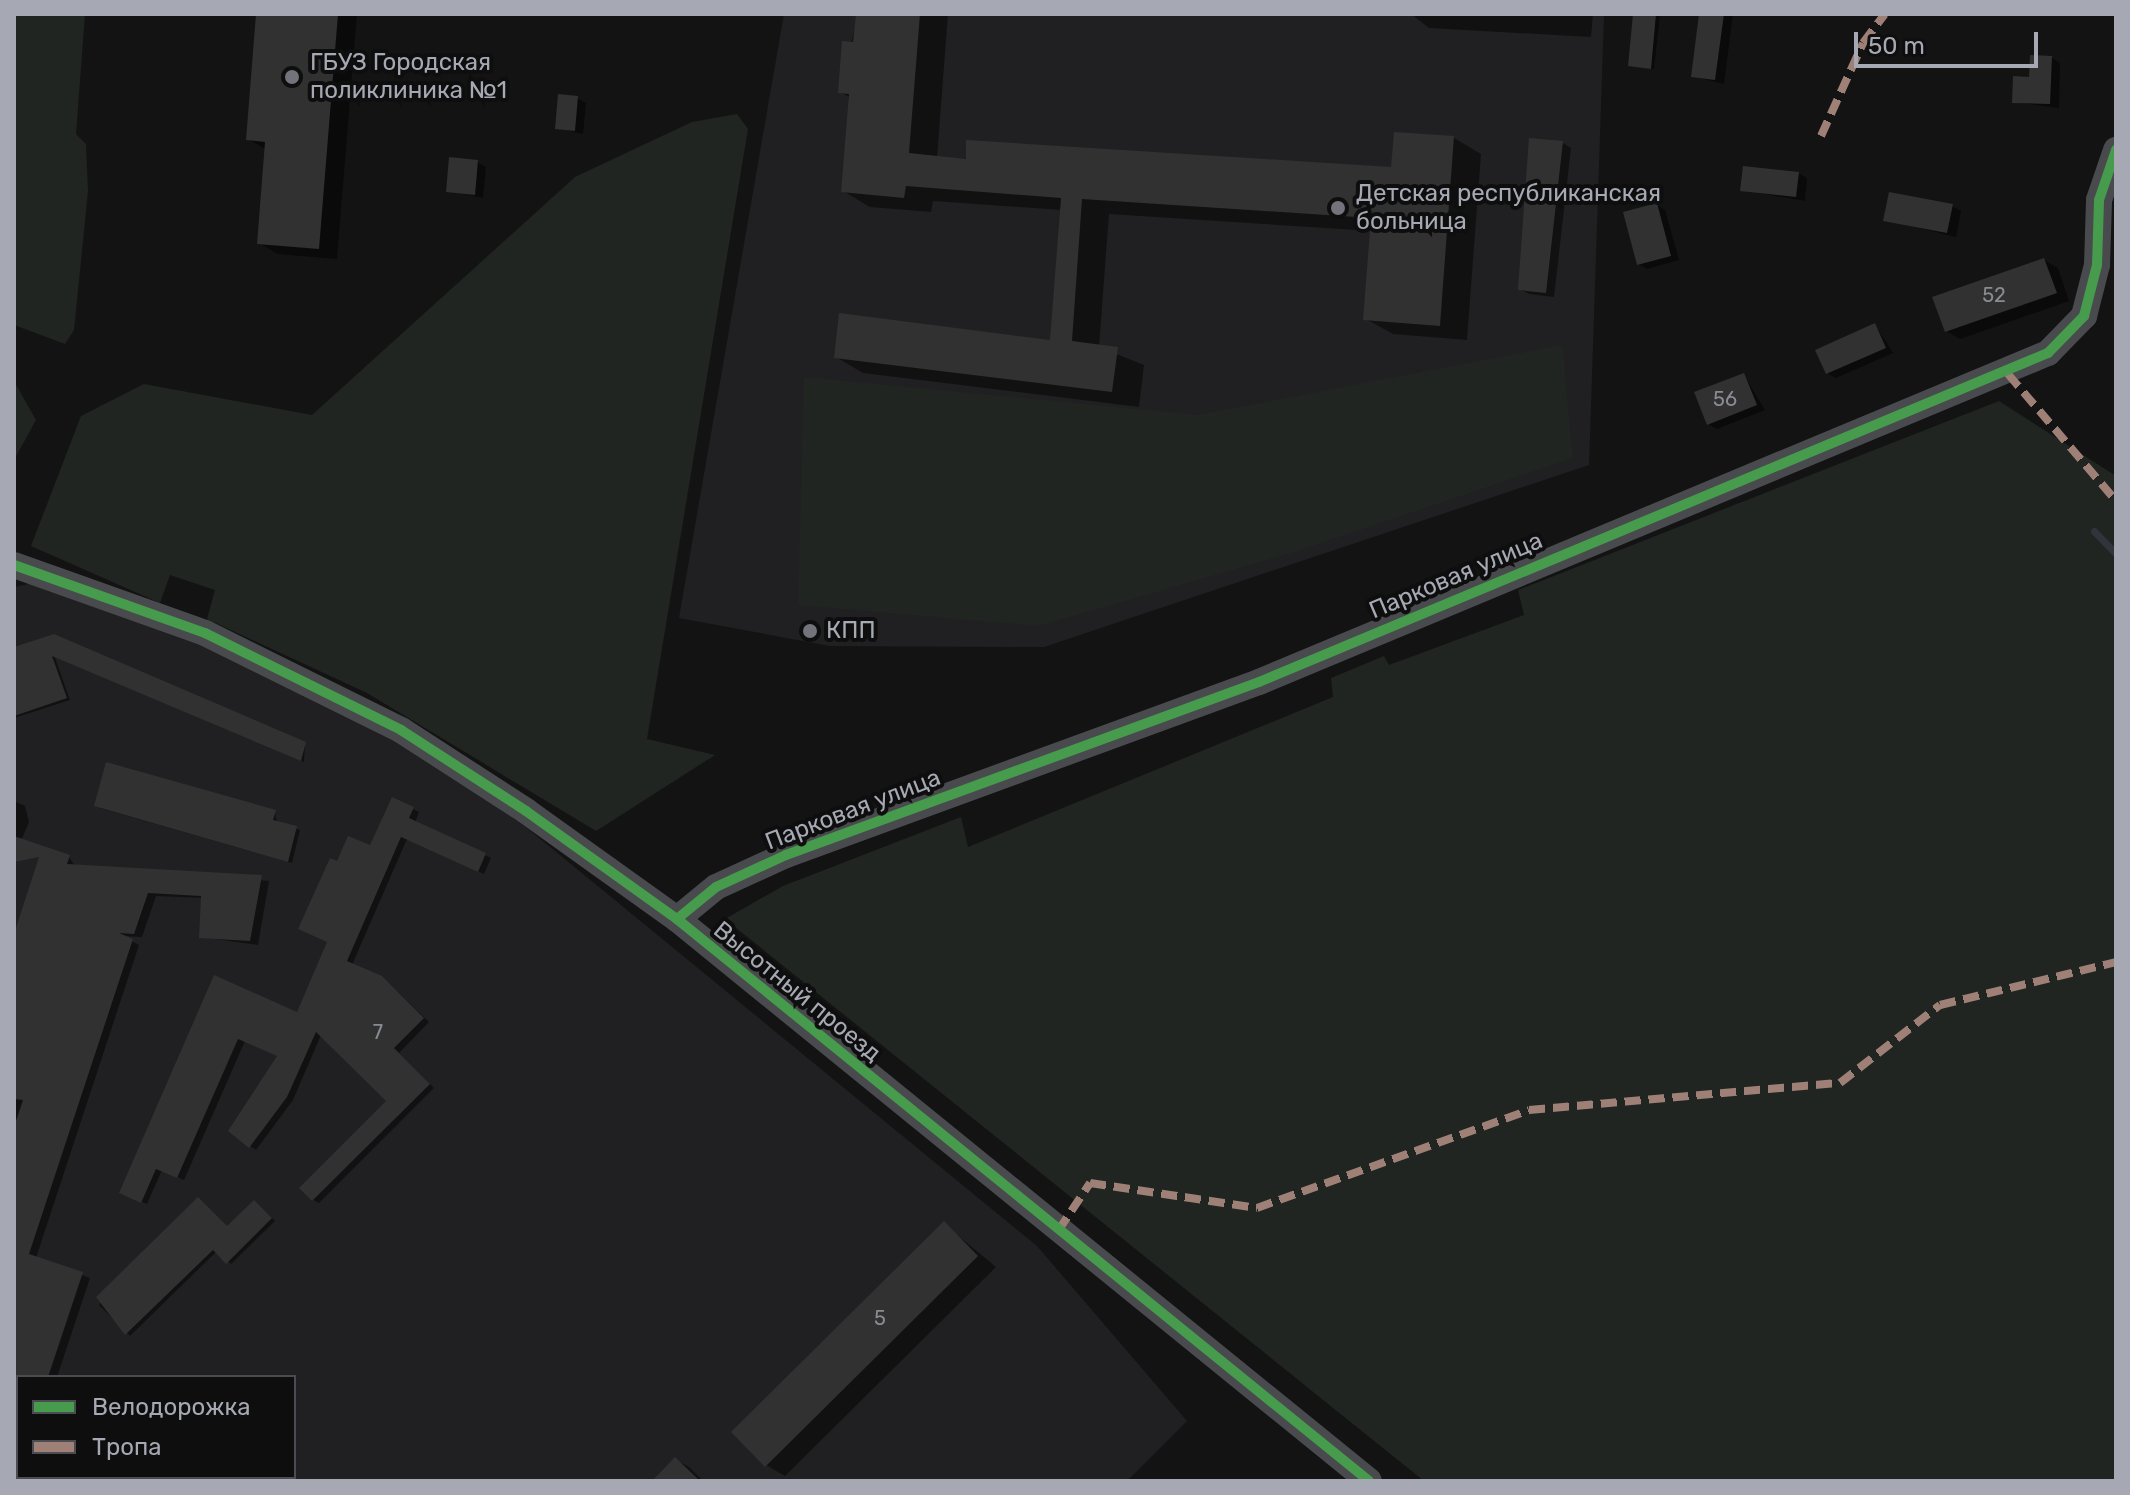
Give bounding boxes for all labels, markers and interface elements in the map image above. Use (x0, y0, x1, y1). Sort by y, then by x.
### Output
scale bar (1858, 16, 2042, 66)
text: 50 m (1868, 32, 1925, 60)
place label: ГБУЗ Городская поликлиника №1 (310, 49, 507, 105)
marker: ГБУЗ Городская поликлиника №1 (281, 66, 303, 88)
place label: Детская республиканская больница (1356, 180, 1661, 236)
marker: Детская республиканская больница (1327, 197, 1349, 219)
house number: 52 (1982, 283, 2006, 307)
house number: 56 (1713, 387, 1737, 411)
street label: Парковая улица (1365, 527, 1547, 625)
place label: КПП (826, 617, 876, 645)
marker: КПП (801, 622, 819, 640)
street label: Парковая улица (761, 763, 945, 857)
street label: Высотный проезд (708, 916, 886, 1068)
house number: 7 (373, 1020, 383, 1044)
house number: 5 (874, 1306, 886, 1330)
legend (16, 1375, 296, 1479)
text: Велодорожка (92, 1393, 251, 1421)
text: Тропа (92, 1433, 161, 1461)

